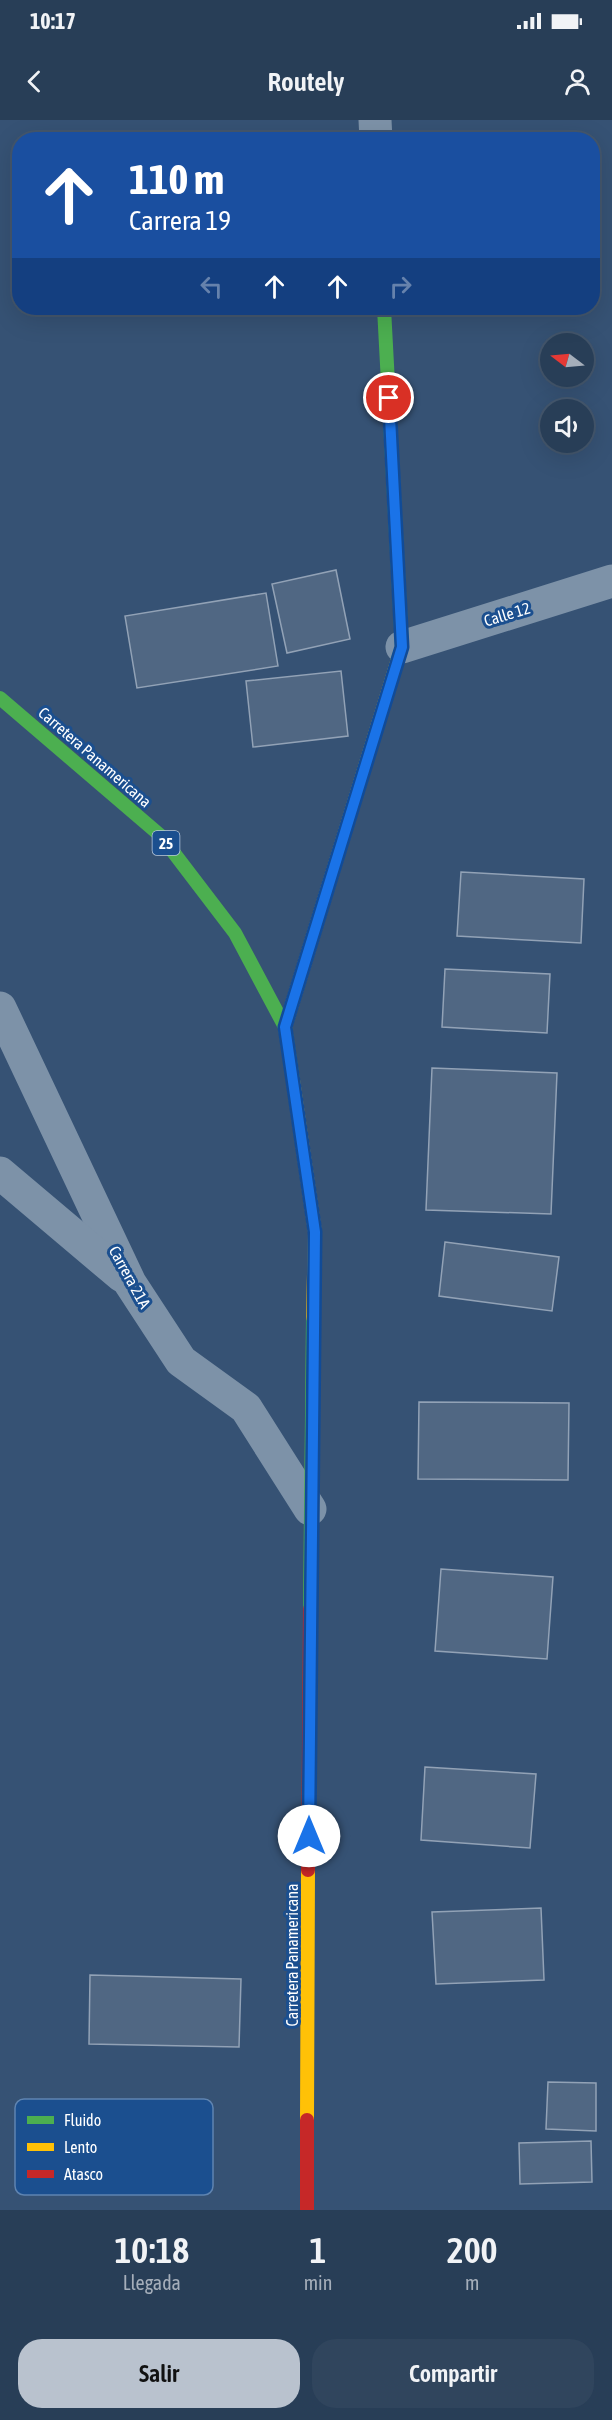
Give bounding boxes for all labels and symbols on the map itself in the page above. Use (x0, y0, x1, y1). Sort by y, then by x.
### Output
north arrow (540, 333, 594, 387)
pin (363, 372, 414, 423)
street label: Calle 12 (482, 598, 532, 630)
street label: Carretera Panamericana (35, 703, 155, 811)
road number: 25 (152, 831, 180, 855)
street label: Carrera 21A (106, 1243, 154, 1311)
position arrow (277, 1804, 341, 1868)
street label: Carretera Panamericana (283, 1884, 301, 2027)
legend (15, 2099, 213, 2195)
text: Fluido (64, 2111, 101, 2129)
text: Lento (64, 2138, 97, 2156)
text: Atasco (64, 2165, 103, 2183)

